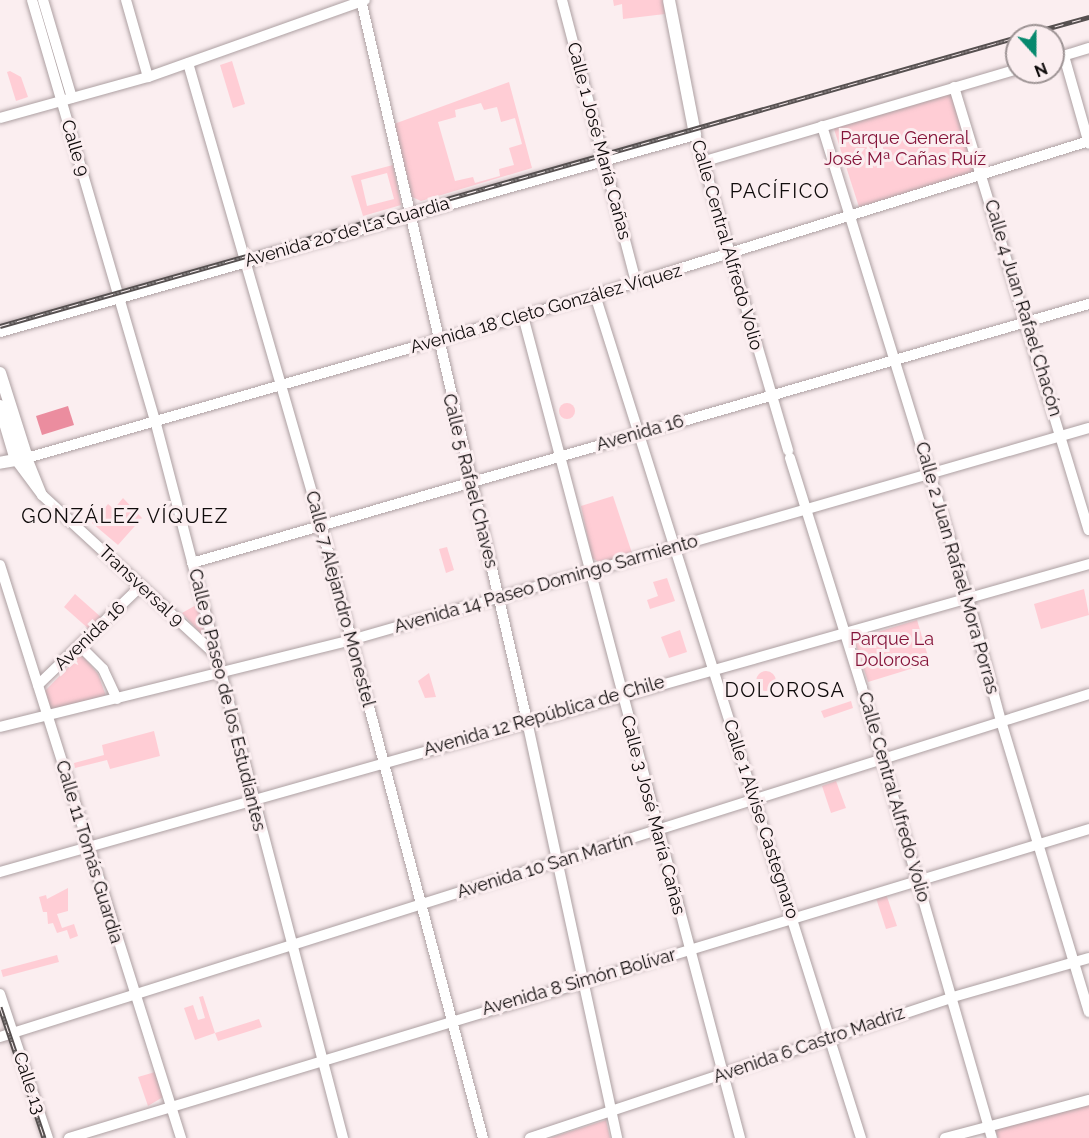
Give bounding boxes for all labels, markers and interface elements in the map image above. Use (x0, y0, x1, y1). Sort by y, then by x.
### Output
north arrow (1005, 24, 1065, 84)
street label: Calle 1 José María Cañas (562, 40, 636, 242)
text: N (1032, 58, 1050, 80)
street label: Calle 9 (56, 117, 94, 179)
park label: Parque General José Mª Cañas Ruíz (824, 128, 986, 170)
street label: Calle Central Alfredo Volio (686, 137, 768, 353)
district label: PACÍFICO (730, 179, 830, 203)
street label: Avenida 20 de La Guardia (242, 192, 452, 272)
street label: Calle 4 Juan Rafael Chacón (980, 197, 1066, 419)
street label: Avenida 18 Cleto González Víquez (407, 260, 685, 358)
street label: Calle 5 Rafael Chaves (438, 391, 502, 571)
street label: Avenida 16 (594, 410, 686, 456)
street label: Calle 2 Juan Rafael Mora Porras (910, 439, 1004, 697)
street label: Calle 7 Alejandro Monestel (301, 488, 379, 710)
district label: GONZÁLEZ VÍQUEZ (21, 504, 229, 528)
street label: Avenida 14 Paseo Domingo Sarmiento (392, 530, 700, 638)
street label: Transversal 9 (94, 541, 188, 631)
street label: Calle 9 Paseo de los Estudiantes (184, 567, 270, 833)
street label: Avenida 16 (50, 597, 130, 675)
park label: Parque La Dolorosa (850, 629, 934, 672)
street label: Avenida 12 República de Chile (421, 671, 667, 761)
district label: DOLOROSA (725, 678, 845, 702)
street label: Calle Central Alfredo Volio (853, 689, 935, 905)
street label: Calle 3 José María Cañas (616, 713, 690, 917)
street label: Calle 1 Alvise Castegnaro (718, 716, 804, 922)
street label: Calle 11 Tomás Guardia (51, 758, 127, 946)
street label: Avenida 10 San Martín (454, 829, 636, 903)
street label: Avenida 8 Simón Bolívar (479, 944, 679, 1020)
street label: Avenida 6 Castro Madriz (711, 1002, 907, 1088)
street label: Calle 13 (8, 1049, 50, 1117)

